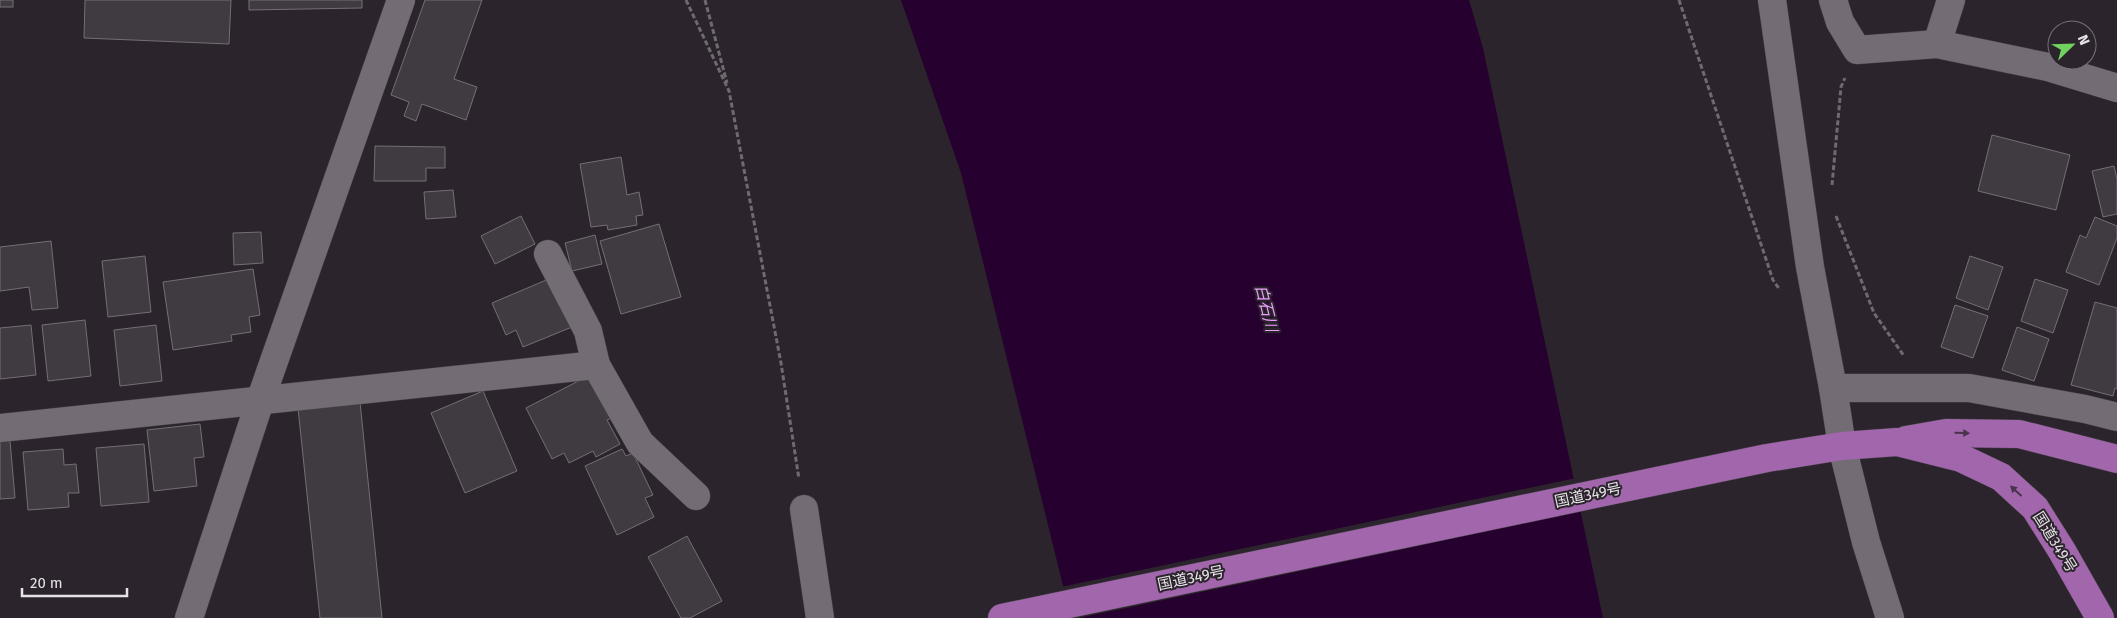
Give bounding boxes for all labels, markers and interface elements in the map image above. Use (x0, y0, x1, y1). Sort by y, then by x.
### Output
north arrow (2047, 20, 2097, 70)
text: N (2074, 33, 2093, 48)
water label: 白石川 (1251, 283, 1282, 336)
one-way arrow (1954, 429, 1970, 437)
street label: 国道349号 (1553, 479, 1623, 511)
one-way arrow (2010, 485, 2022, 497)
street label: 国道349号 (2029, 508, 2081, 576)
street label: 国道349号 (1156, 562, 1226, 594)
scale bar (22, 566, 128, 598)
text: 20 m (30, 574, 63, 592)

